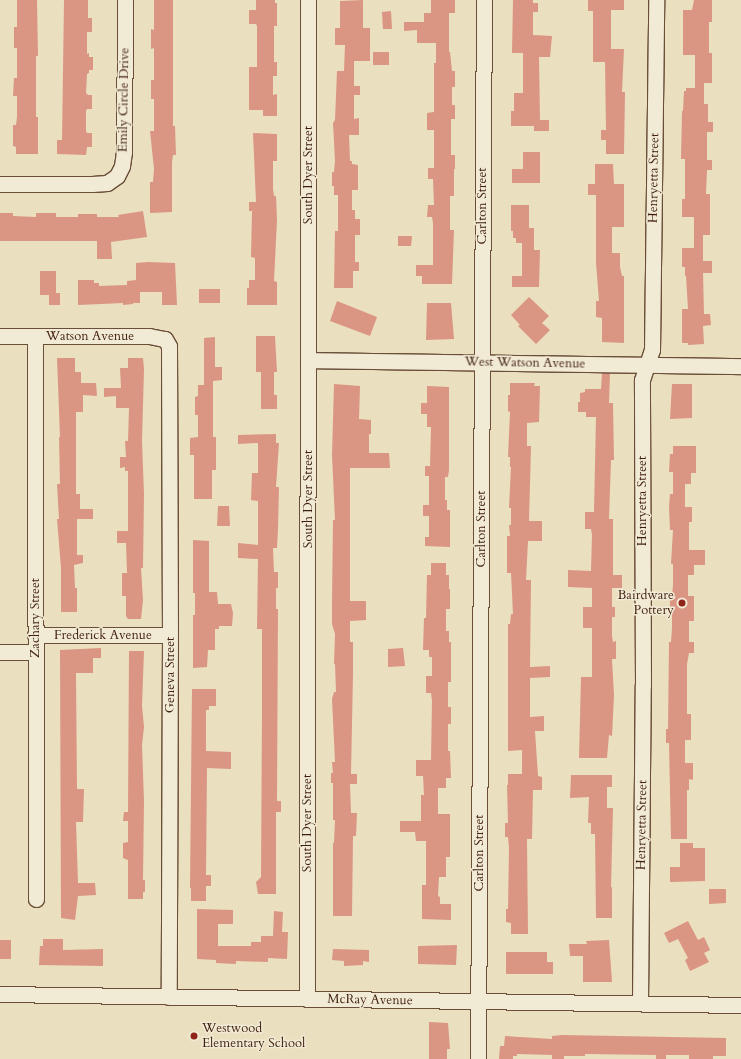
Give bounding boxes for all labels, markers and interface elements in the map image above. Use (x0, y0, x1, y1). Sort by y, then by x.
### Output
street label: Emily Circle Drive (115, 47, 133, 153)
street label: South Dyer Street (300, 126, 316, 224)
street label: Henryetta Street (645, 133, 663, 223)
street label: Carlton Street (474, 168, 490, 244)
street label: Watson Avenue (46, 328, 134, 344)
street label: West Watson Avenue (465, 354, 585, 372)
street label: South Dyer Street (300, 450, 316, 548)
street label: Henryetta Street (634, 456, 650, 546)
street label: Carlton Street (473, 491, 489, 567)
street label: Zachary Street (27, 578, 43, 658)
place label: Bairdware Pottery (618, 588, 674, 619)
marker: Bairdware Pottery (677, 598, 687, 608)
street label: Frederick Avenue (54, 627, 152, 643)
street label: Geneva Street (162, 637, 178, 713)
street label: South Dyer Street (299, 774, 315, 872)
street label: Henryetta Street (633, 780, 651, 870)
street label: Carlton Street (471, 815, 487, 891)
street label: McRay Avenue (327, 991, 413, 1009)
place label: Westwood Elementary School (202, 1021, 305, 1052)
marker: Westwood Elementary School (189, 1031, 199, 1041)

